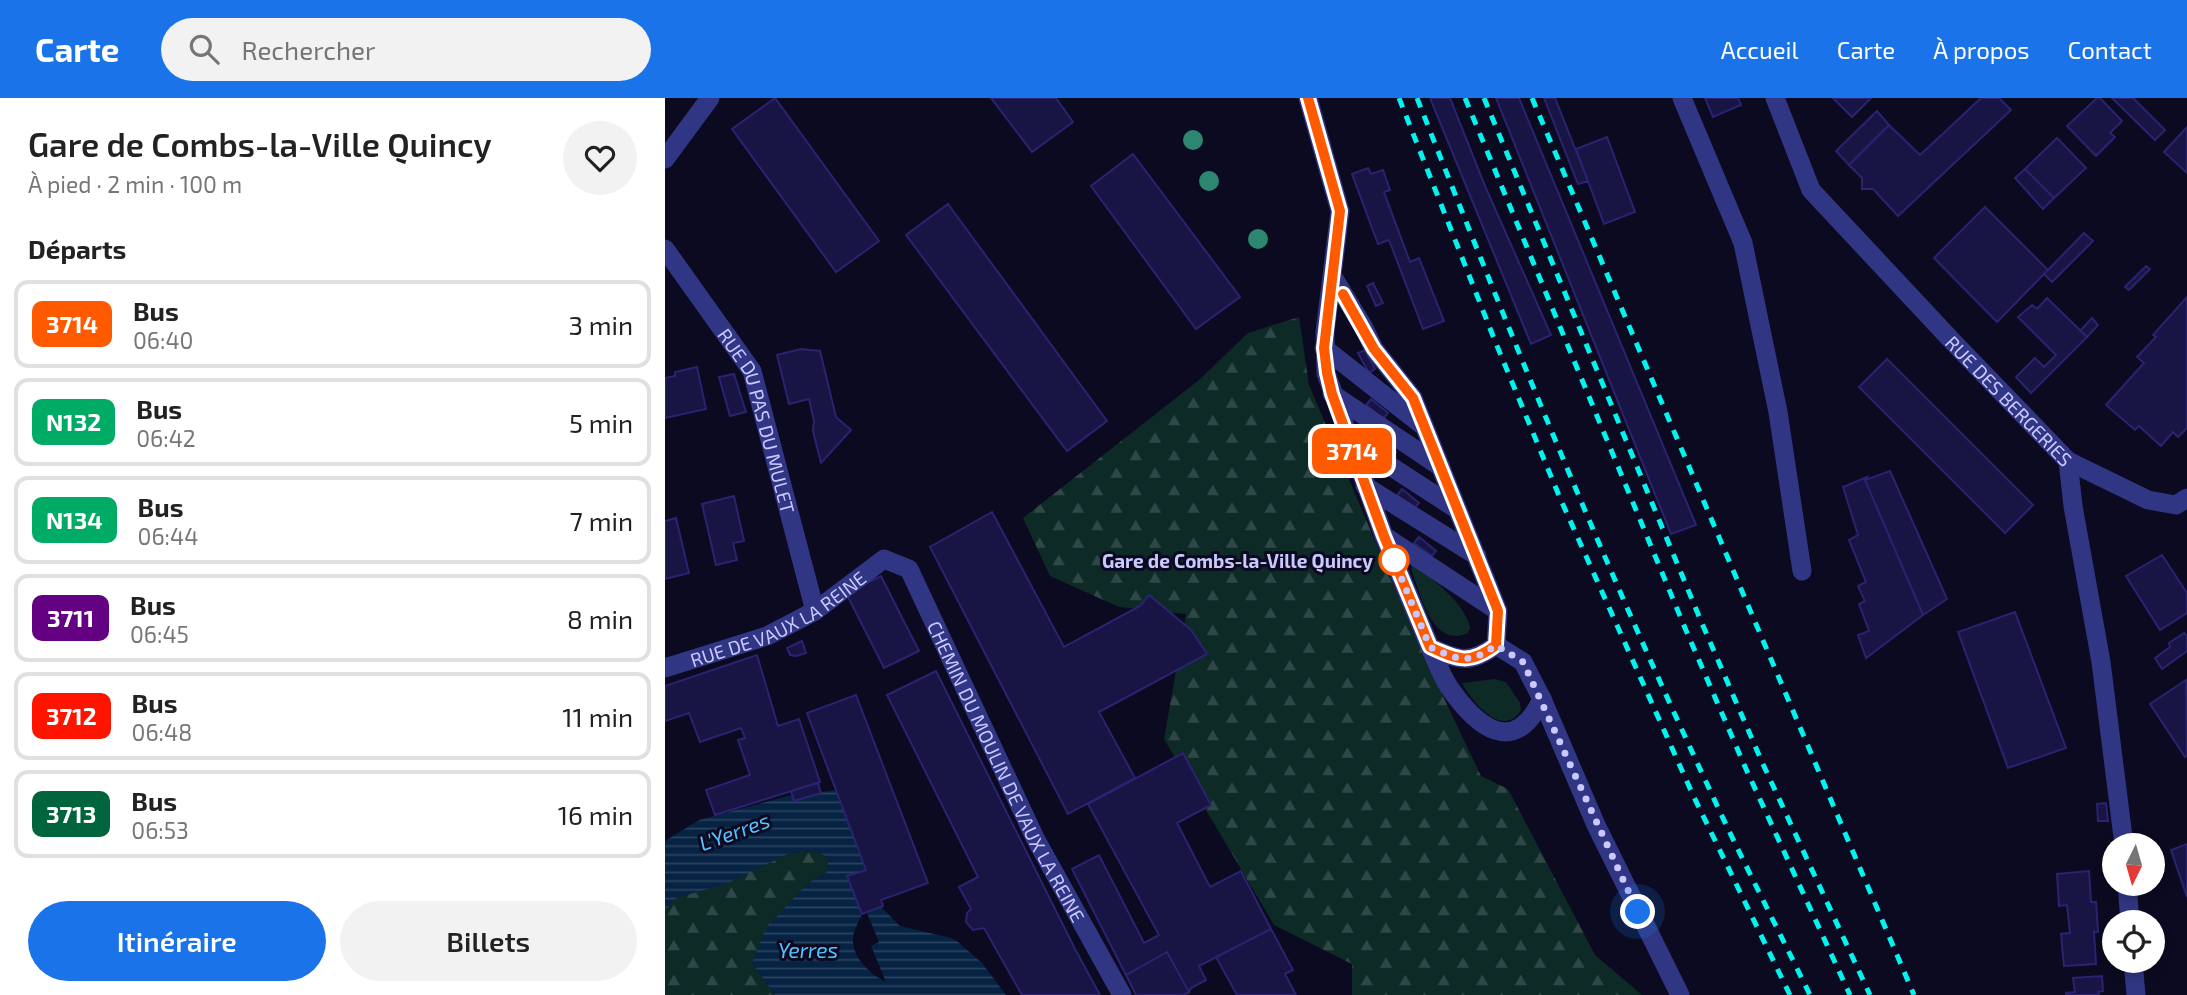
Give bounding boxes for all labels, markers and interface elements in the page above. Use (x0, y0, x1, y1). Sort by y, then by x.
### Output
search box (161, 18, 651, 81)
text: Carte (35, 29, 119, 69)
icon: search (185, 30, 223, 68)
text: Rechercher (241, 34, 375, 65)
text: Accueil (1721, 35, 1799, 64)
text: Carte (1837, 35, 1895, 64)
text: À propos (1933, 35, 2030, 64)
text: Contact (2068, 35, 2152, 64)
button: heart (563, 121, 637, 195)
text: Gare de Combs-la-Ville Quincy (28, 124, 492, 164)
text: À pied · 2 min · 100 m (28, 170, 242, 198)
text: Départs (28, 233, 126, 264)
text: Bus (133, 295, 179, 326)
text: 3714 (46, 309, 98, 338)
text: 3 min (568, 309, 633, 340)
street label: RUE DU PAS DU MULET (714, 324, 800, 516)
text: 06:40 (133, 326, 193, 354)
street label: RUE DES BERGERIES (1941, 330, 2078, 470)
text: Bus (136, 393, 182, 424)
text: N132 (46, 407, 101, 436)
text: 5 min (569, 407, 633, 438)
text: 06:42 (136, 424, 196, 452)
line badge: 3714 (1303, 428, 1401, 474)
text: 3714 (1326, 436, 1378, 465)
text: Bus (138, 491, 183, 522)
text: N134 (46, 505, 103, 534)
text: 7 min (570, 505, 633, 536)
text: 06:44 (138, 522, 198, 550)
marker: Gare de Combs-la-Ville Quincy (1379, 545, 1409, 575)
place label: Gare de Combs-la-Ville Quincy (1102, 549, 1373, 573)
street label: RUE DE VAUX LA REINE (687, 566, 870, 671)
text: Bus (130, 589, 176, 620)
text: 3711 (47, 603, 94, 632)
text: 8 min (567, 603, 633, 634)
street label: CHEMIN DU MOULIN DE VAUX LA REINE (923, 617, 1091, 926)
text: 06:45 (130, 620, 189, 648)
text: Bus (132, 687, 177, 718)
text: 3712 (46, 701, 97, 730)
text: 11 min (562, 701, 633, 732)
text: 06:48 (132, 718, 192, 746)
text: Bus (131, 785, 177, 816)
text: 3713 (46, 799, 96, 828)
text: 16 min (558, 799, 633, 830)
water label: L'Yerres (695, 807, 773, 855)
text: 06:53 (131, 816, 189, 844)
north arrow (2102, 833, 2165, 896)
map controls (2102, 833, 2165, 973)
your location (1620, 894, 1655, 929)
button: Itinéraire (28, 901, 326, 981)
button: Billets (340, 901, 637, 981)
button: locate (2102, 910, 2165, 973)
water label: Yerres (778, 937, 838, 962)

